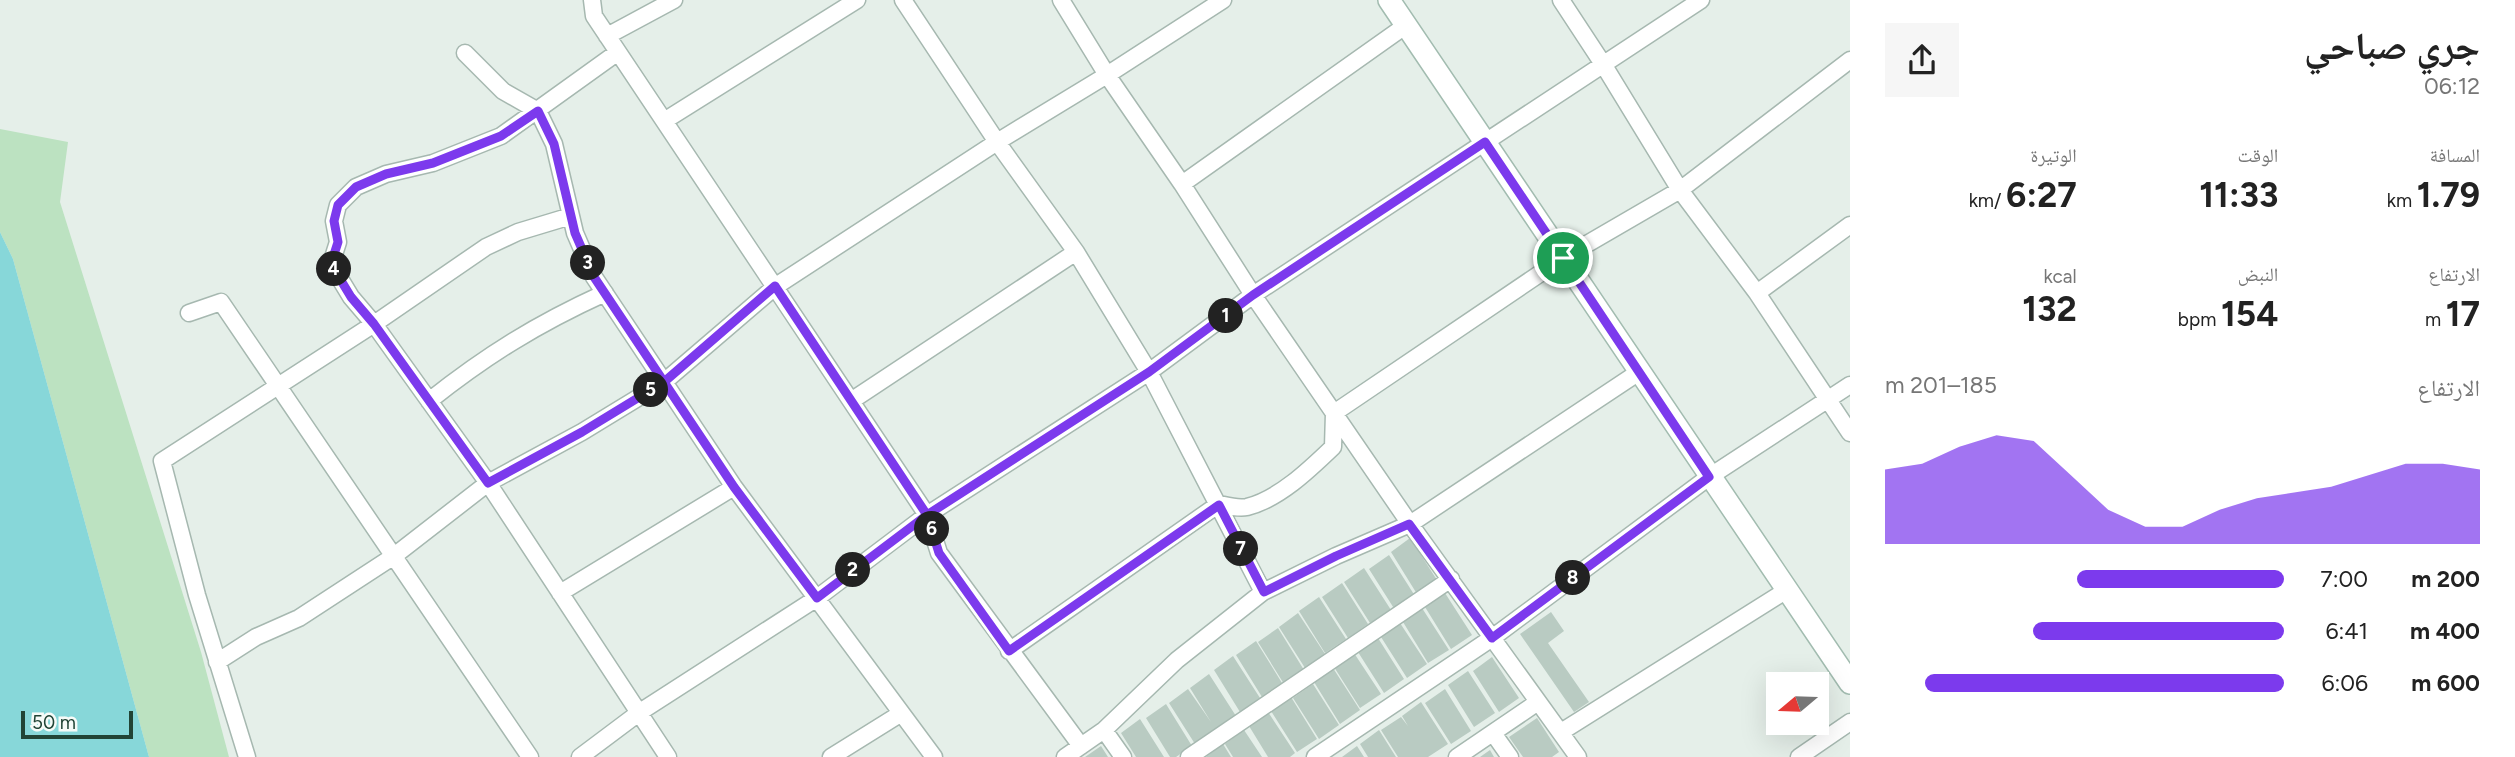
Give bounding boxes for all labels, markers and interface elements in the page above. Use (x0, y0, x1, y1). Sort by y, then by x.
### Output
button: share (1885, 23, 1959, 97)
text: جري صباحي (2304, 23, 2480, 69)
text: 06:12 (2424, 72, 2480, 100)
text: الوتيرة (2030, 144, 2077, 167)
text: الوقت (2237, 144, 2278, 167)
text: المسافة (2430, 144, 2480, 167)
text: 6:27 (2006, 174, 2077, 216)
text: 11:33 (2199, 174, 2278, 216)
text: 1.79 (2417, 174, 2480, 216)
text: /km (1969, 189, 2006, 212)
text: km (2387, 189, 2417, 212)
pin (1533, 228, 1593, 288)
icon: arrive (1544, 239, 1582, 277)
pin: 3 (570, 246, 606, 280)
text: 3 (582, 251, 593, 274)
pin: 4 (316, 252, 352, 286)
text: 4 (327, 257, 340, 280)
text: النبض (2238, 263, 2278, 286)
text: الارتفاع (2428, 263, 2480, 286)
text: kcal (2044, 265, 2077, 288)
text: 132 (2022, 288, 2077, 330)
text: 154 (2221, 293, 2278, 335)
text: 17 (2446, 293, 2480, 335)
pin: 1 (1208, 298, 1244, 334)
text: 1 (1221, 304, 1230, 327)
text: bpm (2178, 308, 2221, 331)
text: m (2425, 308, 2446, 331)
text: 185–201 m (1885, 371, 1997, 399)
pin: 5 (634, 372, 668, 408)
text: الارتفاع (2417, 374, 2480, 402)
text: 5 (645, 378, 656, 401)
pin: 6 (914, 512, 950, 546)
text: 6 (926, 517, 937, 540)
pin: 7 (1224, 532, 1258, 566)
text: 7 (1235, 537, 1246, 560)
pin: 2 (836, 552, 870, 588)
text: 2 (847, 558, 858, 581)
pin: 8 (1556, 560, 1590, 596)
text: 7:00 (2320, 565, 2368, 593)
text: 200 m (2411, 565, 2480, 593)
text: 8 (1567, 566, 1578, 589)
text: 6:41 (2325, 617, 2368, 645)
text: 400 m (2410, 617, 2480, 645)
text: 6:06 (2321, 669, 2368, 697)
text: 600 m (2411, 669, 2480, 697)
north arrow (1766, 672, 1829, 735)
map controls (1766, 672, 1829, 735)
scale bar (21, 708, 133, 740)
text: 50 m (32, 711, 76, 734)

